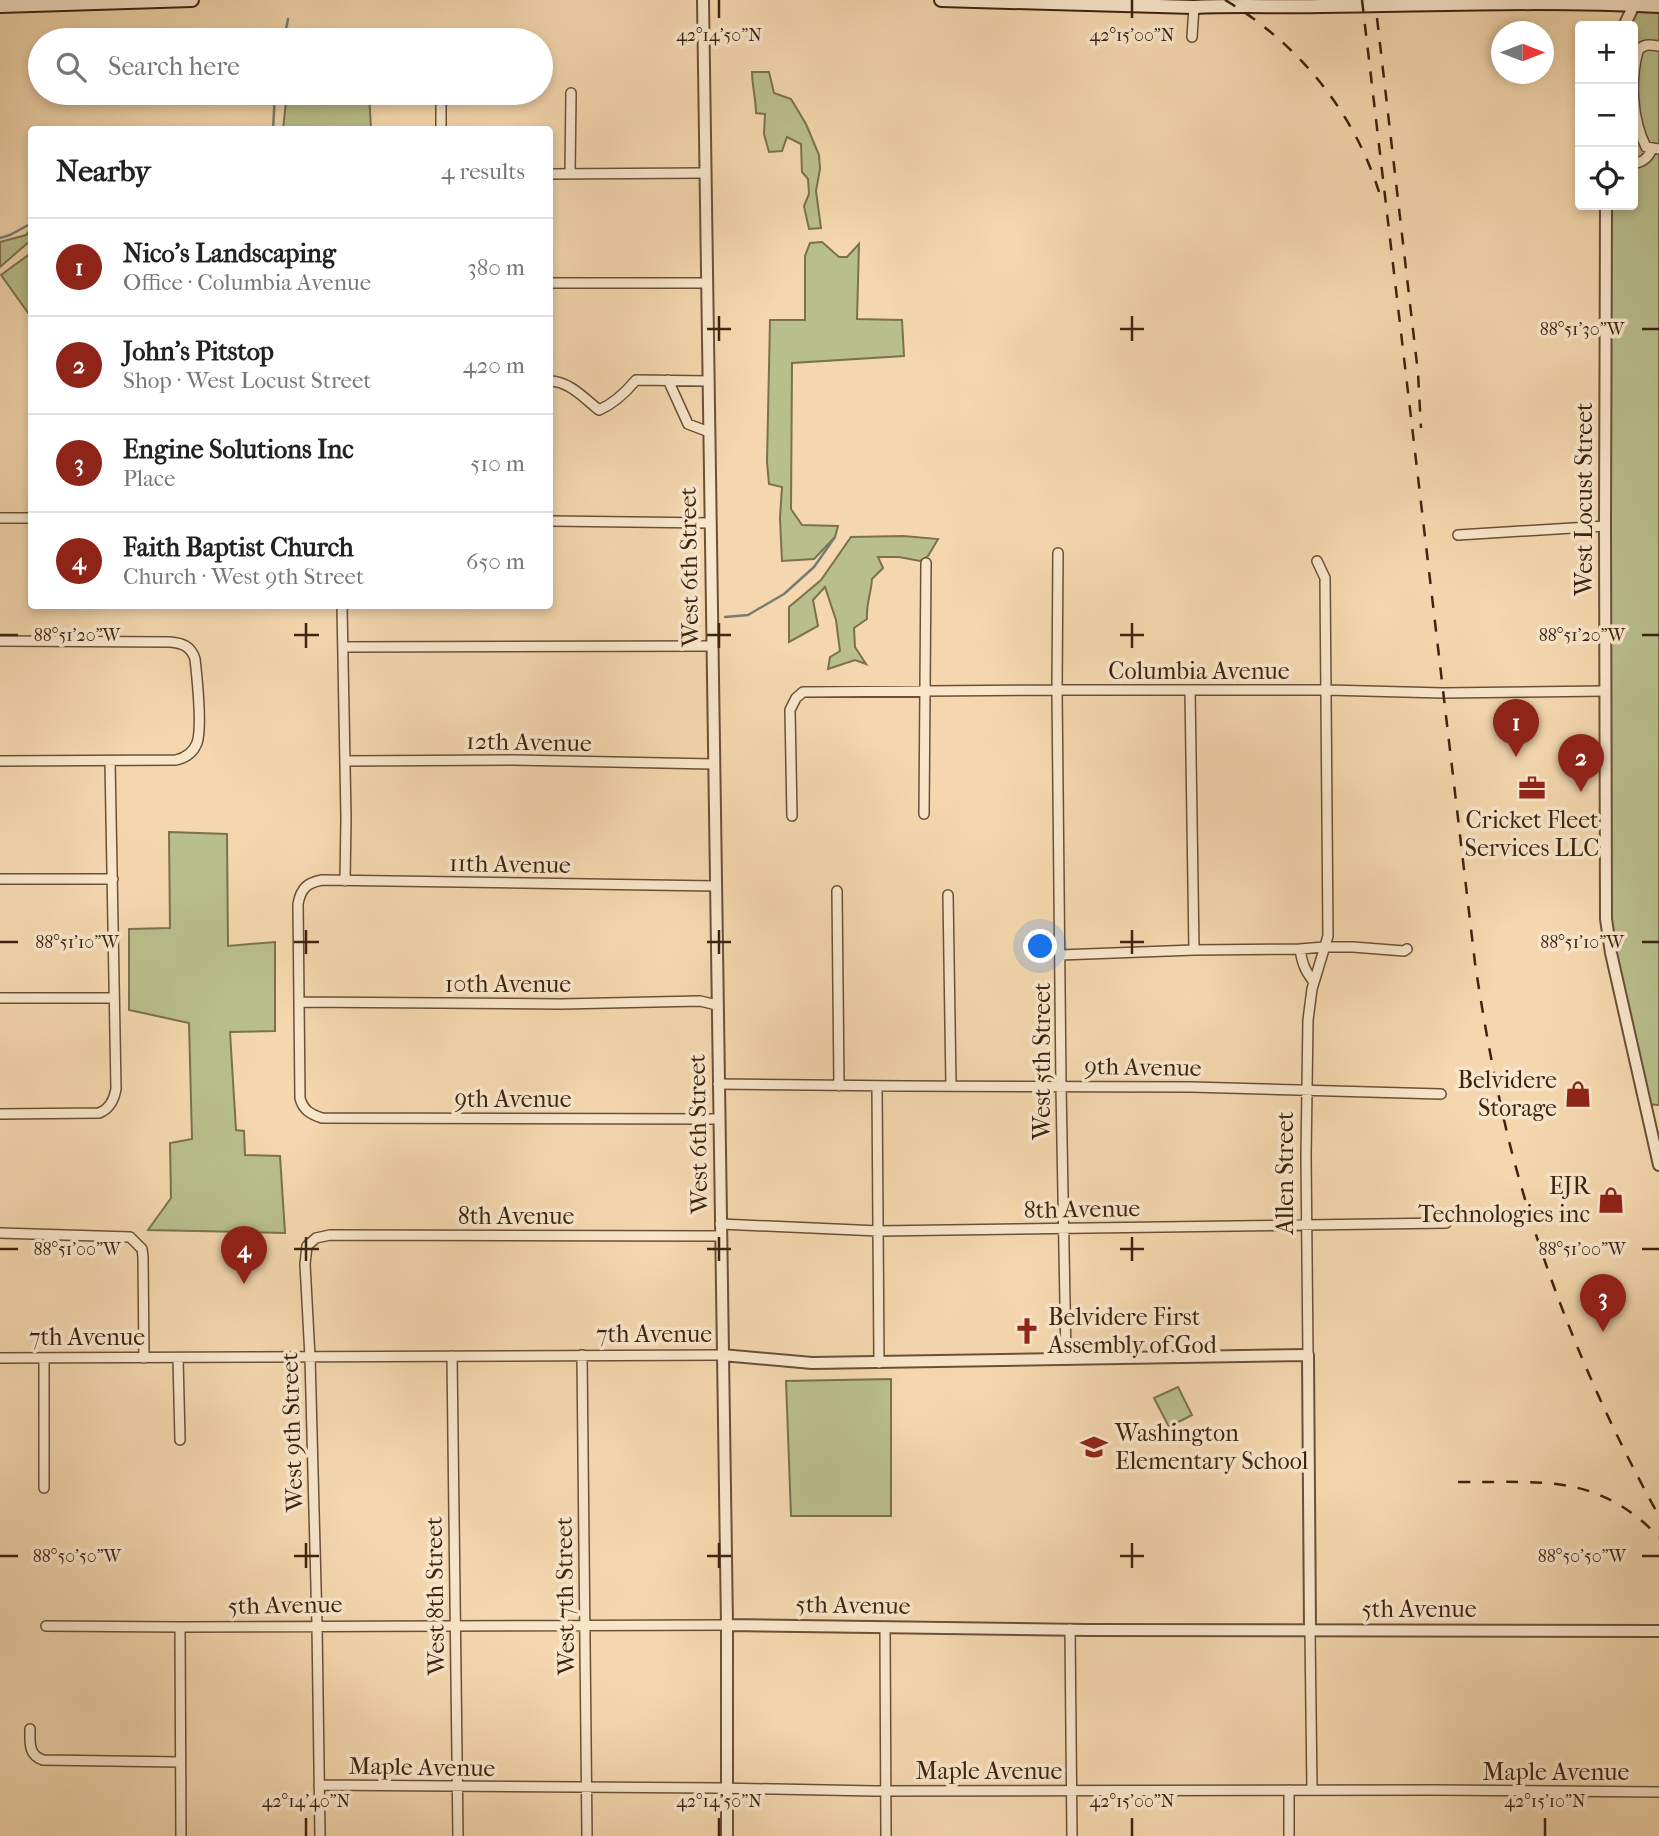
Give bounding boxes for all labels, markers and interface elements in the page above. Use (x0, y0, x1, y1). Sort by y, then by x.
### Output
north arrow (1491, 21, 1554, 84)
map controls (1575, 21, 1638, 210)
button: + (1575, 21, 1638, 84)
text: 42°14'50"N (676, 25, 762, 46)
text: 42°15'00"N (1090, 25, 1175, 46)
search box (28, 28, 553, 105)
icon: search (52, 48, 90, 86)
text: Search here (108, 51, 240, 82)
button: − (1575, 84, 1638, 147)
button: locate (1575, 147, 1638, 210)
text: Nearby (56, 154, 151, 189)
text: 4 results (441, 158, 525, 185)
text: Nico's Landscaping (123, 238, 336, 269)
text: 1 (75, 254, 83, 281)
text: 380 m (467, 254, 525, 281)
text: Office · Columbia Avenue (123, 269, 371, 296)
text: 88°51'30"W (1540, 319, 1626, 340)
text: John's Pitstop (123, 336, 274, 367)
text: 2 (73, 352, 85, 379)
text: 420 m (463, 352, 525, 379)
text: Shop · West Locust Street (123, 367, 372, 394)
street label: West Locust Street (1570, 402, 1598, 597)
text: Engine Solutions Inc (123, 434, 354, 465)
text: 3 (74, 450, 84, 477)
text: 510 m (470, 450, 525, 477)
text: Place (123, 465, 175, 492)
street label: West 6th Street (674, 486, 704, 648)
text: Faith Baptist Church (123, 532, 354, 563)
text: 4 (72, 548, 86, 575)
text: 650 m (466, 548, 525, 575)
text: Church · West 9th Street (123, 563, 364, 590)
text: 88°51'20"W (34, 625, 122, 646)
text: 88°51'20"W (1539, 625, 1627, 646)
street label: Columbia Avenue (1108, 657, 1290, 685)
pin: 1 (1493, 699, 1539, 757)
street label: 12th Avenue (466, 727, 592, 757)
pin: 2 (1558, 734, 1604, 792)
office icon: Cricket Fleet Services LLC (1517, 773, 1547, 803)
place label: Cricket Fleet Services LLC (1465, 806, 1599, 862)
street label: 11th Avenue (449, 849, 571, 879)
your location (1023, 929, 1057, 963)
text: 88°51'10"W (35, 932, 120, 953)
text: 88°51'10"W (1540, 932, 1625, 953)
street label: 10th Avenue (445, 970, 571, 998)
street label: West 5th Street (1028, 982, 1056, 1141)
street label: 9th Avenue (1084, 1052, 1202, 1082)
street label: West 6th Street (683, 1053, 713, 1215)
place label: Belvidere Storage (1457, 1066, 1557, 1122)
shop icon: Belvidere Storage (1563, 1079, 1593, 1109)
street label: 9th Avenue (454, 1085, 572, 1113)
street label: Allen Street (1271, 1111, 1299, 1235)
place label: EJR Technologies inc (1418, 1172, 1592, 1228)
shop icon: EJR Technologies inc (1596, 1185, 1626, 1215)
street label: 8th Avenue (1023, 1194, 1141, 1224)
street label: 8th Avenue (458, 1202, 574, 1230)
pin: 4 (221, 1226, 267, 1284)
text: 88°51'00"W (33, 1239, 122, 1260)
text: 88°51'00"W (1538, 1239, 1627, 1260)
pin: 3 (1580, 1274, 1626, 1332)
place label: Belvidere First Assembly of God (1047, 1303, 1218, 1359)
church icon: Belvidere First Assembly of God (1012, 1316, 1042, 1346)
street label: 7th Avenue (596, 1320, 712, 1348)
street label: 7th Avenue (29, 1323, 145, 1351)
street label: West 9th Street (275, 1351, 309, 1513)
place label: Washington Elementary School (1114, 1419, 1309, 1475)
school or university icon: Washington Elementary School (1079, 1432, 1109, 1462)
street label: West 8th Street (420, 1516, 450, 1677)
street label: West 7th Street (550, 1516, 580, 1676)
text: 88°50'50"W (33, 1546, 123, 1567)
text: 88°50'50"W (1538, 1546, 1628, 1567)
street label: 5th Avenue (227, 1590, 343, 1620)
street label: 5th Avenue (795, 1590, 911, 1620)
street label: 5th Avenue (1361, 1595, 1477, 1623)
street label: Maple Avenue (348, 1752, 496, 1782)
street label: Maple Avenue (916, 1757, 1063, 1785)
street label: Maple Avenue (1483, 1758, 1630, 1786)
text: 42°14'40"N (262, 1791, 351, 1812)
text: 42°14'50"N (676, 1791, 762, 1812)
text: 42°15'00"N (1090, 1791, 1175, 1812)
text: 42°15'10"N (1504, 1791, 1586, 1812)

